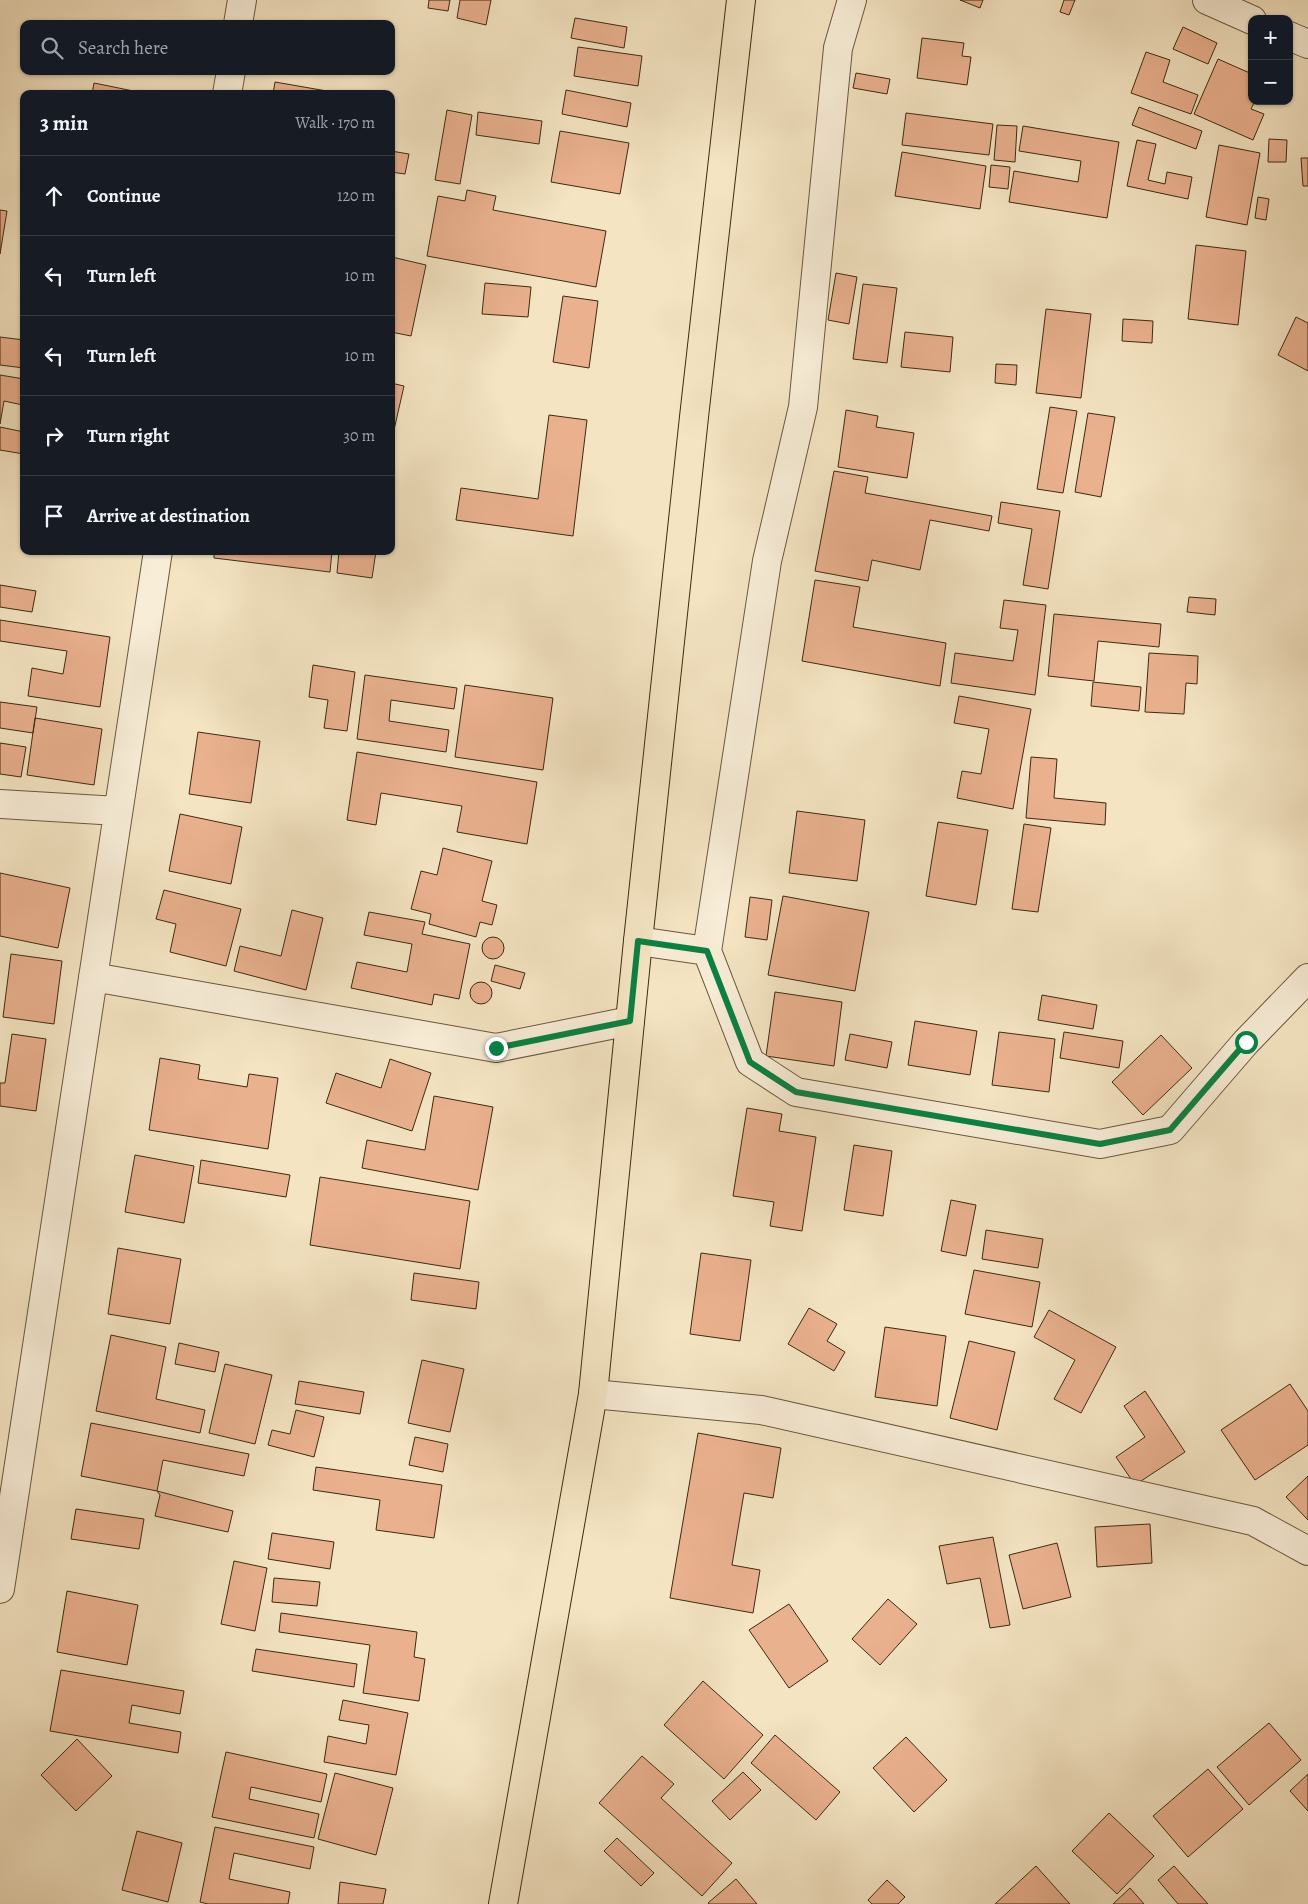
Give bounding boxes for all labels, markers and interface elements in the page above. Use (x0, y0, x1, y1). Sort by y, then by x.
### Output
map controls (1248, 15, 1293, 105)
button: + (1248, 15, 1293, 60)
search box (20, 20, 395, 75)
icon: search (38, 34, 66, 62)
text: Search here (78, 35, 168, 61)
button: − (1248, 60, 1293, 105)
text: 3 min (40, 109, 88, 137)
text: Walk · 170 m (295, 112, 375, 134)
icon: ahead (40, 182, 68, 210)
text: Continue (87, 183, 161, 209)
text: 120 m (337, 185, 375, 207)
icon: left (40, 262, 68, 290)
text: Turn left (87, 263, 156, 289)
text: 10 m (345, 265, 375, 287)
icon: left (40, 342, 68, 370)
text: Turn left (87, 343, 156, 369)
text: 10 m (345, 345, 375, 367)
icon: right (40, 422, 68, 450)
text: Turn right (87, 423, 169, 449)
text: 30 m (343, 425, 375, 447)
icon: arrive (40, 502, 68, 530)
text: Arrive at destination (87, 503, 250, 529)
route start (1235, 1031, 1258, 1054)
route end (485, 1037, 508, 1060)

